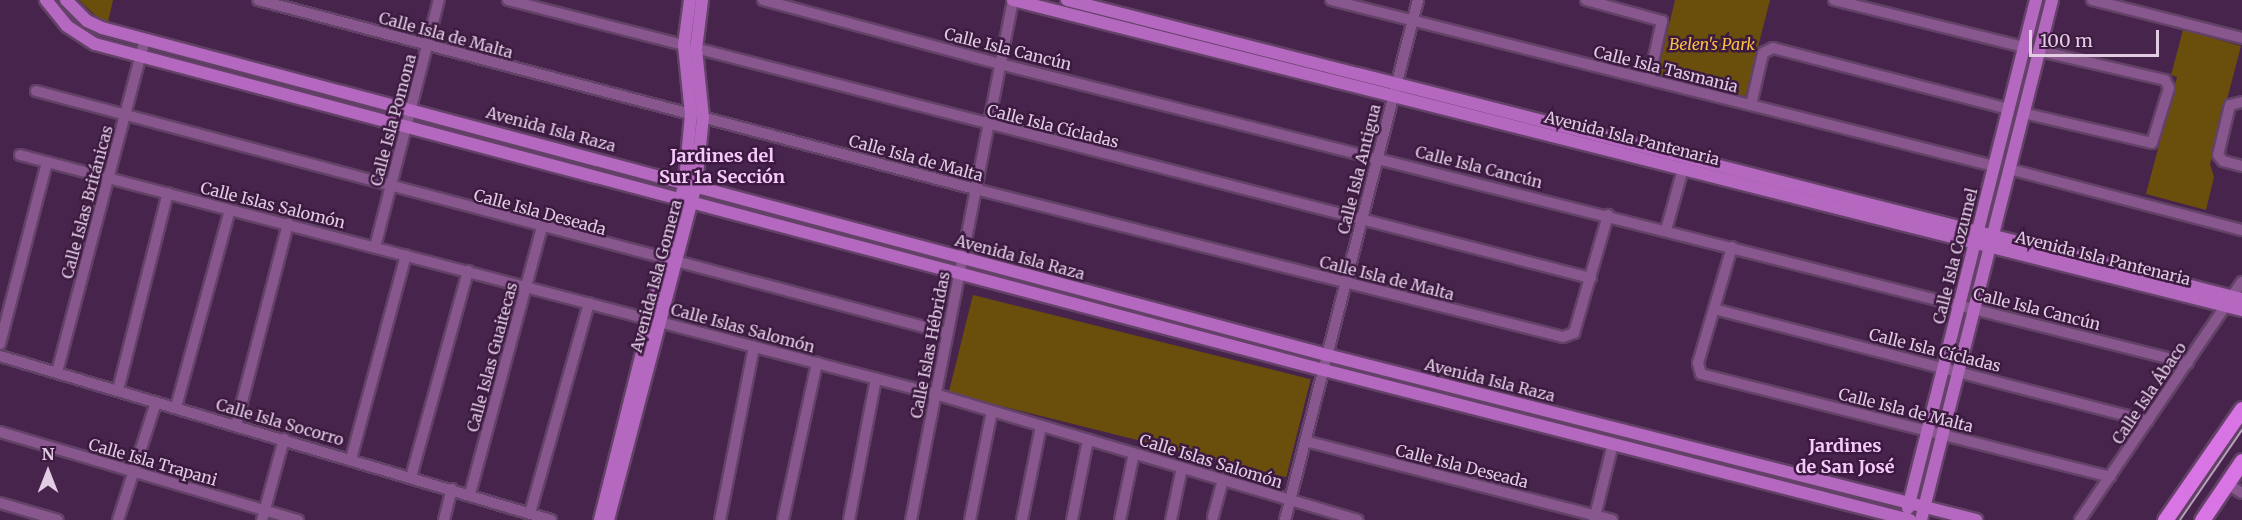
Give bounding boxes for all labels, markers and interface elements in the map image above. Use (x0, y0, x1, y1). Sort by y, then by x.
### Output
street label: Calle Isla de Malta (377, 8, 515, 62)
scale bar (2032, 18, 2162, 56)
street label: Calle Isla Cancún (942, 24, 1074, 74)
text: 100 m (2040, 29, 2093, 52)
park label: Belen's Park (1669, 34, 1755, 54)
street label: Calle Isla Tasmania (1592, 42, 1740, 96)
street label: Calle Isla Pomona (366, 52, 420, 188)
street label: Calle Isla Cícladas (985, 100, 1121, 152)
street label: Avenida Isla Raza (484, 102, 618, 156)
street label: Calle Isla Antigua (1334, 102, 1384, 236)
street label: Avenida Isla Pantenaria (1543, 107, 1721, 169)
street label: Calle Islas Británicas (57, 123, 117, 281)
street label: Calle Isla de Malta (847, 131, 985, 185)
street label: Calle Isla Cancún (1413, 142, 1545, 192)
district label: Jardines del Sur 1a Sección (659, 146, 785, 188)
street label: Calle Islas Salomón (199, 178, 347, 232)
street label: Calle Isla Deseada (472, 185, 608, 239)
street label: Calle Isla Cozumel (1929, 186, 1981, 326)
street label: Avenida Isla Gomera (626, 198, 686, 354)
street label: Avenida Isla Pantenaria (2014, 227, 2192, 289)
street label: Avenida Isla Raza (953, 230, 1087, 284)
street label: Calle Isla de Malta (1318, 252, 1456, 304)
street label: Calle Islas Hébridas (906, 270, 954, 420)
street label: Calle Islas Guaitecas (463, 280, 521, 434)
street label: Calle Isla Cancún (1971, 284, 2103, 334)
street label: Calle Islas Salomón (669, 300, 817, 356)
street label: Calle Isla Cícladas (1867, 324, 2003, 376)
street label: Calle Isla Ábaco (2108, 338, 2190, 448)
street label: Avenida Isla Raza (1423, 355, 1557, 405)
street label: Calle Isla de Malta (1837, 384, 1975, 436)
street label: Calle Isla Socorro (214, 395, 346, 449)
street label: Calle Islas Salomón (1137, 430, 1285, 492)
street label: Calle Isla Trapani (86, 434, 220, 490)
district label: Jardines de San José (1795, 436, 1895, 478)
street label: Calle Isla Deseada (1394, 440, 1530, 492)
north arrow (18, 442, 78, 502)
text: N (42, 444, 54, 464)

